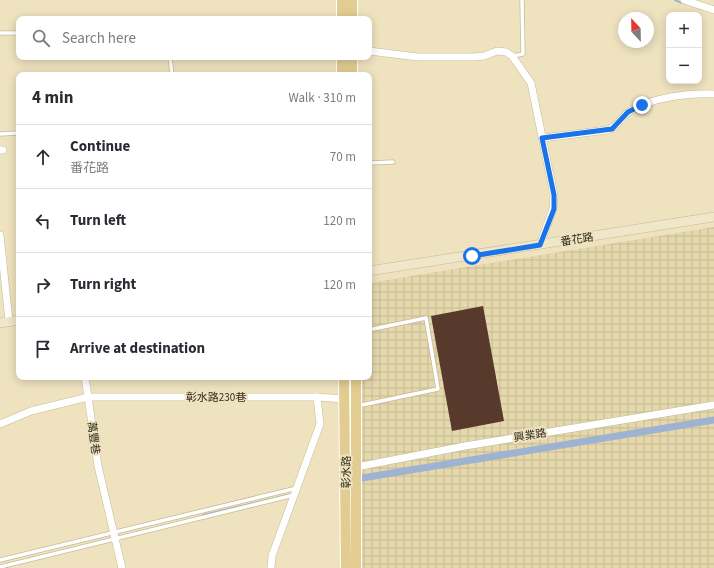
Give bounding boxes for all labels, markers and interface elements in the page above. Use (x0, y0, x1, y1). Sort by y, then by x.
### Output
north arrow (618, 12, 654, 48)
map controls (666, 12, 702, 84)
button: + (666, 12, 702, 48)
search box (16, 16, 372, 60)
icon: search (30, 27, 52, 49)
text: Search here (62, 28, 136, 49)
button: − (666, 48, 702, 84)
text: 4 min (32, 86, 73, 110)
text: Walk · 310 m (288, 89, 356, 107)
route end (633, 96, 651, 114)
text: Continue (70, 136, 130, 157)
icon: ahead (32, 146, 54, 168)
text: 70 m (330, 148, 356, 166)
text: 番花路 (70, 159, 109, 177)
icon: left (32, 210, 54, 232)
text: Turn left (70, 210, 126, 231)
text: 120 m (323, 212, 356, 230)
street label: 番花路 (560, 230, 595, 249)
route start (463, 247, 481, 265)
icon: right (32, 274, 54, 296)
text: Turn right (70, 274, 136, 295)
text: 120 m (323, 276, 356, 294)
icon: arrive (32, 338, 54, 360)
text: Arrive at destination (70, 338, 205, 359)
street label: 彰水路230巷 (186, 390, 246, 405)
street label: 萬豐巷 (84, 421, 103, 455)
street label: 興業路 (513, 426, 548, 445)
street label: 彰水路 (339, 456, 354, 489)

